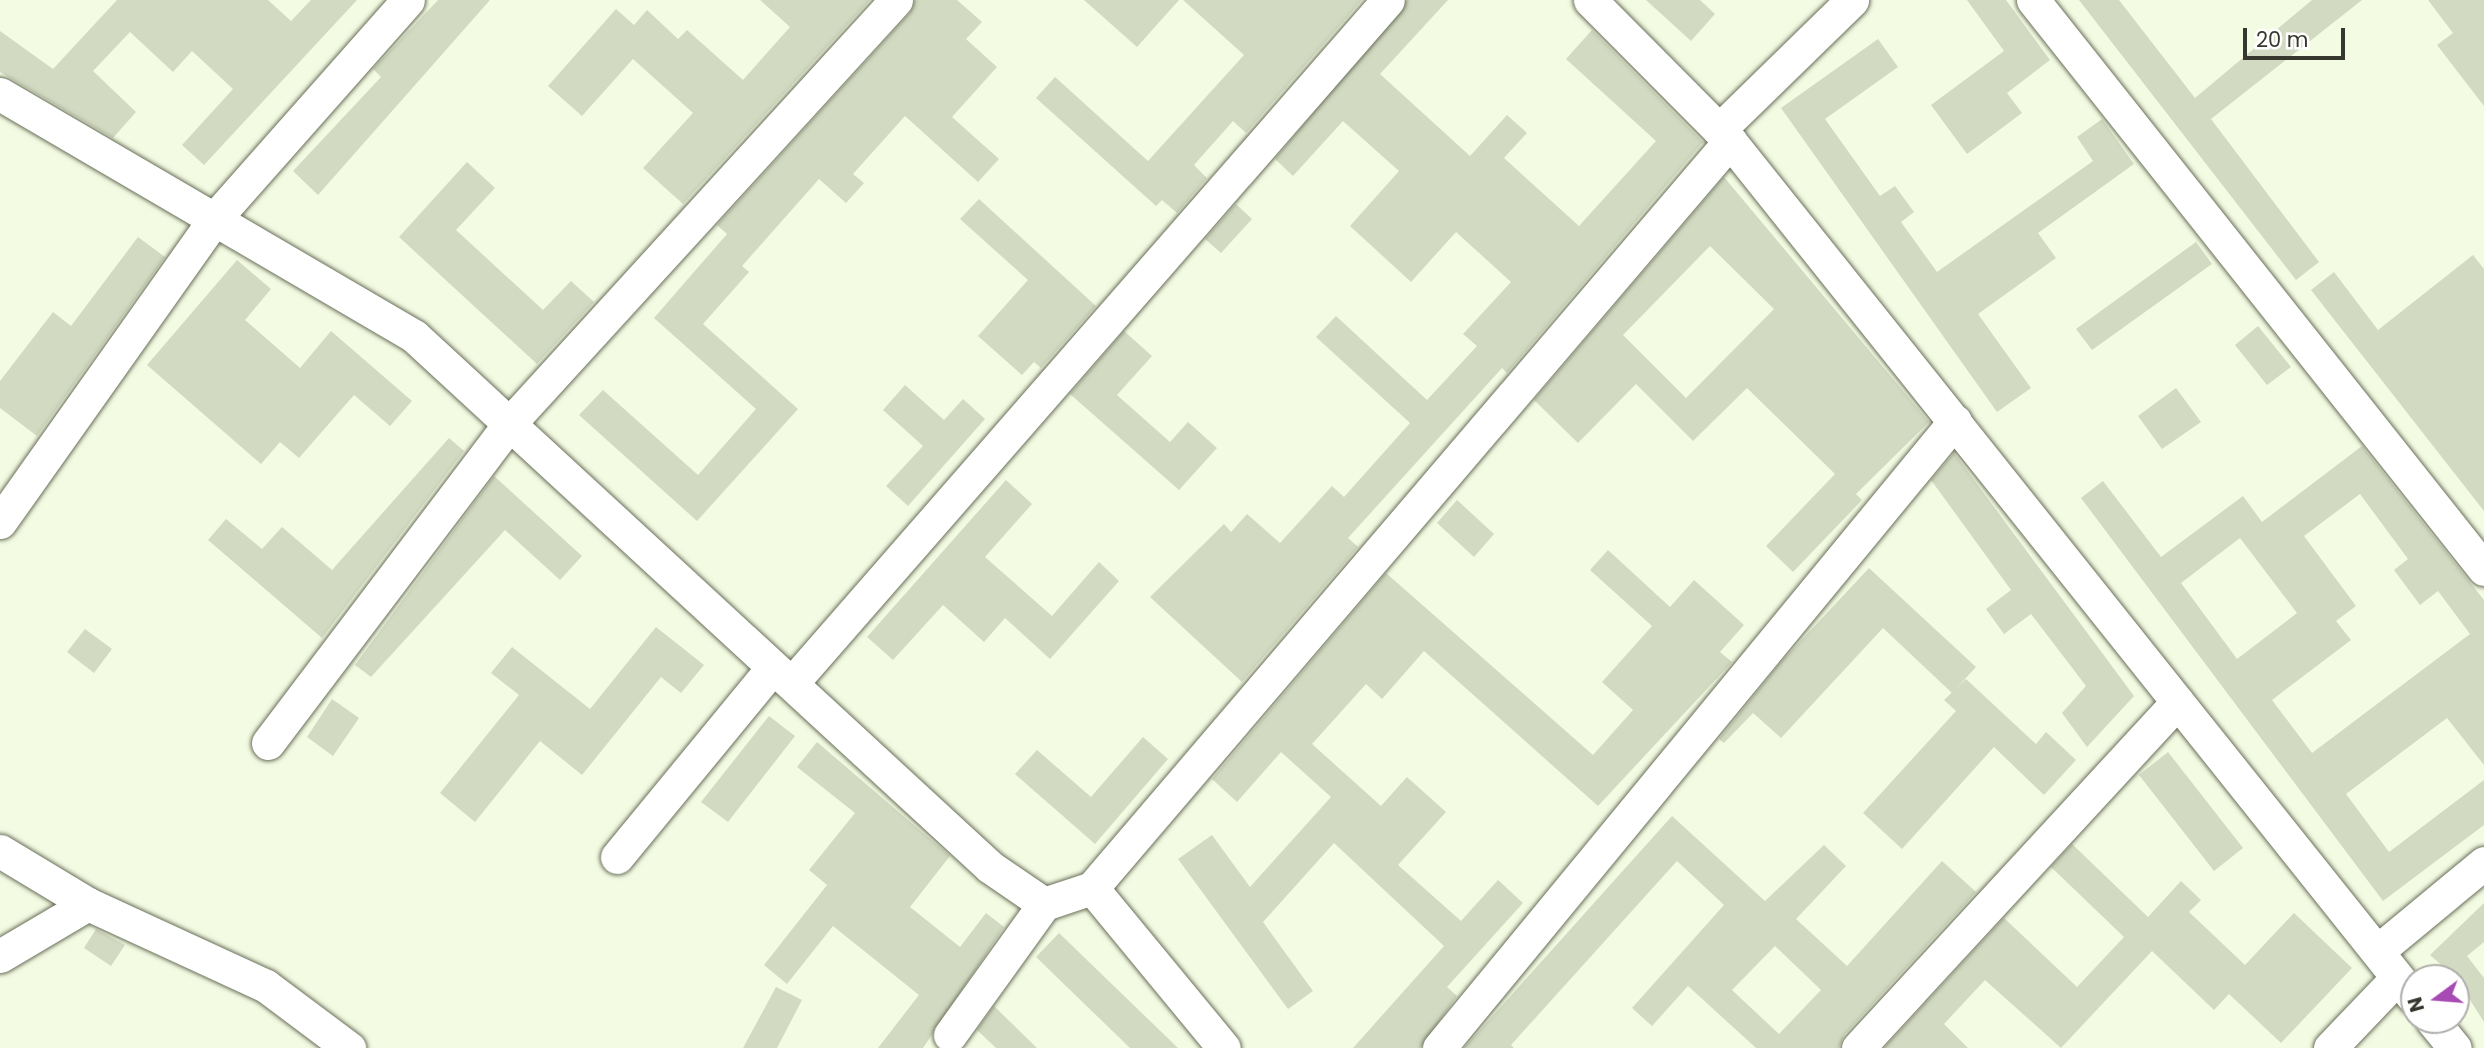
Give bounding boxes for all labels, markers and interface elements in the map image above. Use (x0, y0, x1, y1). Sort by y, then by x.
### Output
scale bar (2246, 14, 2348, 58)
text: 20 m (2256, 25, 2309, 54)
north arrow (2400, 964, 2470, 1034)
text: N (2401, 994, 2431, 1015)

